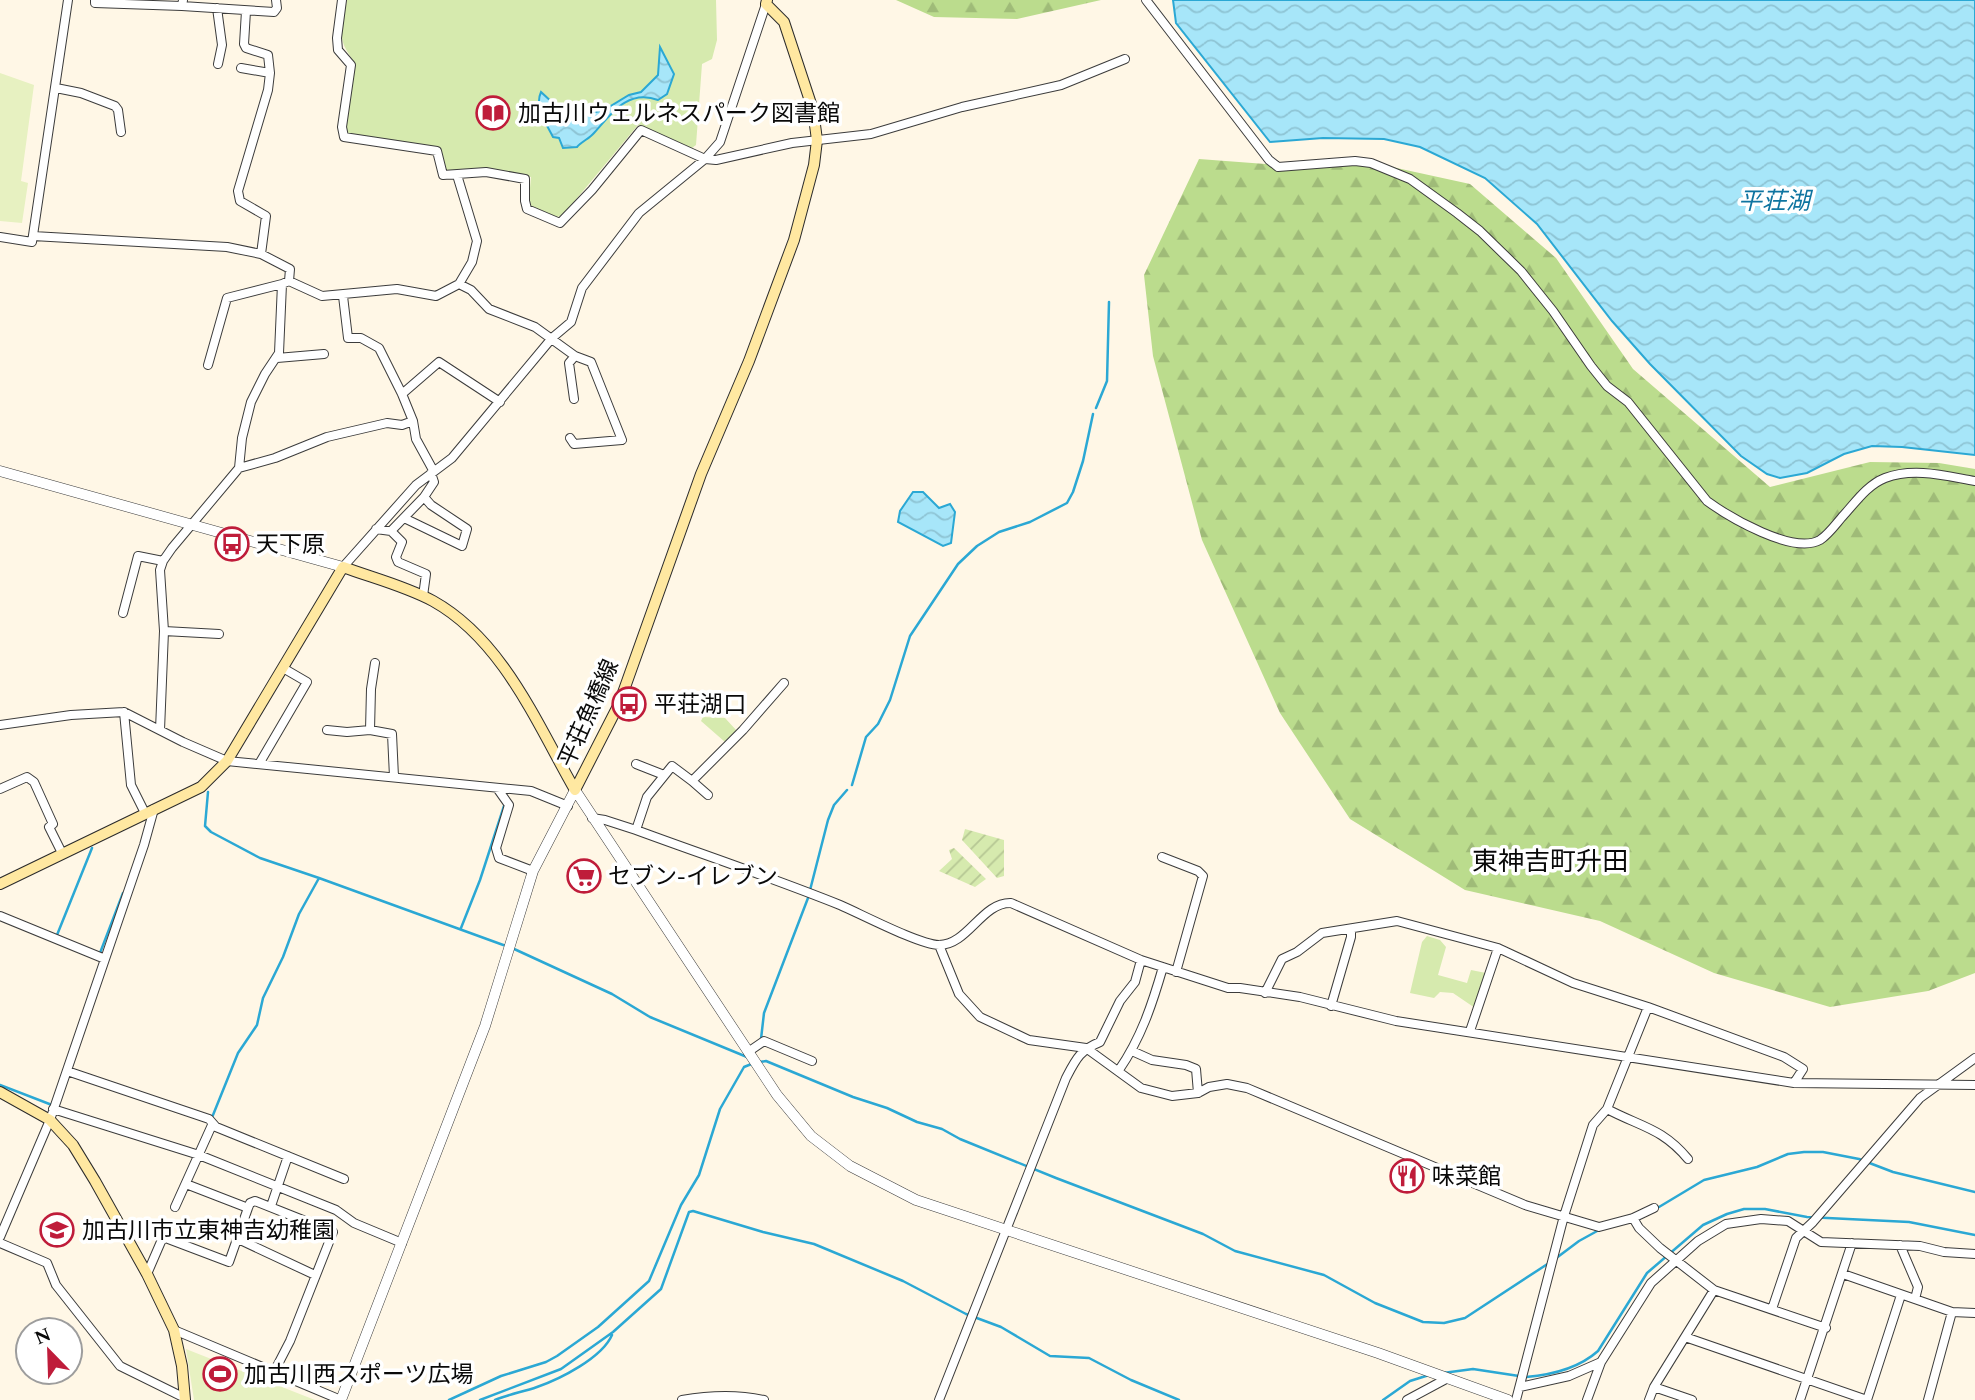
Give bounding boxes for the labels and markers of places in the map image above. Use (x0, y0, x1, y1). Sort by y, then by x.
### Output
library icon: 加古川ウェルネスパーク図書館 (474, 94, 512, 132)
place label: 加古川ウェルネスパーク図書館 (518, 97, 840, 132)
bus stop icon: 天下原 (213, 525, 251, 563)
place label: 天下原 (256, 528, 325, 563)
bus stop icon: 平荘湖口 (610, 685, 648, 723)
place label: 平荘湖口 (654, 688, 746, 723)
supermarket icon: セブン-イレブン (565, 857, 603, 895)
place label: セブン-イレブン (608, 860, 778, 895)
restaurant icon: 味菜館 (1388, 1157, 1426, 1195)
place label: 味菜館 (1432, 1160, 1501, 1195)
school or university icon: 加古川市立東神吉幼稚園 (38, 1211, 76, 1249)
place label: 加古川市立東神吉幼稚園 (82, 1214, 335, 1249)
sports icon: 加古川西スポーツ広場 (201, 1355, 239, 1393)
place label: 加古川西スポーツ広場 (244, 1358, 474, 1393)

